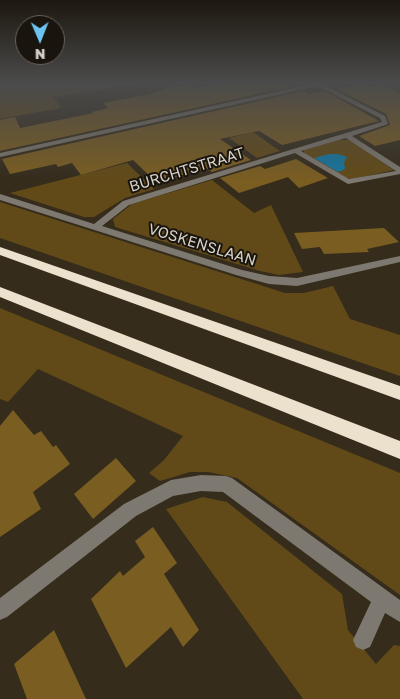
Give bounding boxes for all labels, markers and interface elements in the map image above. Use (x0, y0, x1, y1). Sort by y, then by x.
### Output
north arrow (15, 15, 65, 65)
text: N (35, 46, 46, 63)
street label: BURCHTSTRAAT (127, 144, 247, 196)
street label: VOSKENSLAAN (146, 220, 258, 270)

